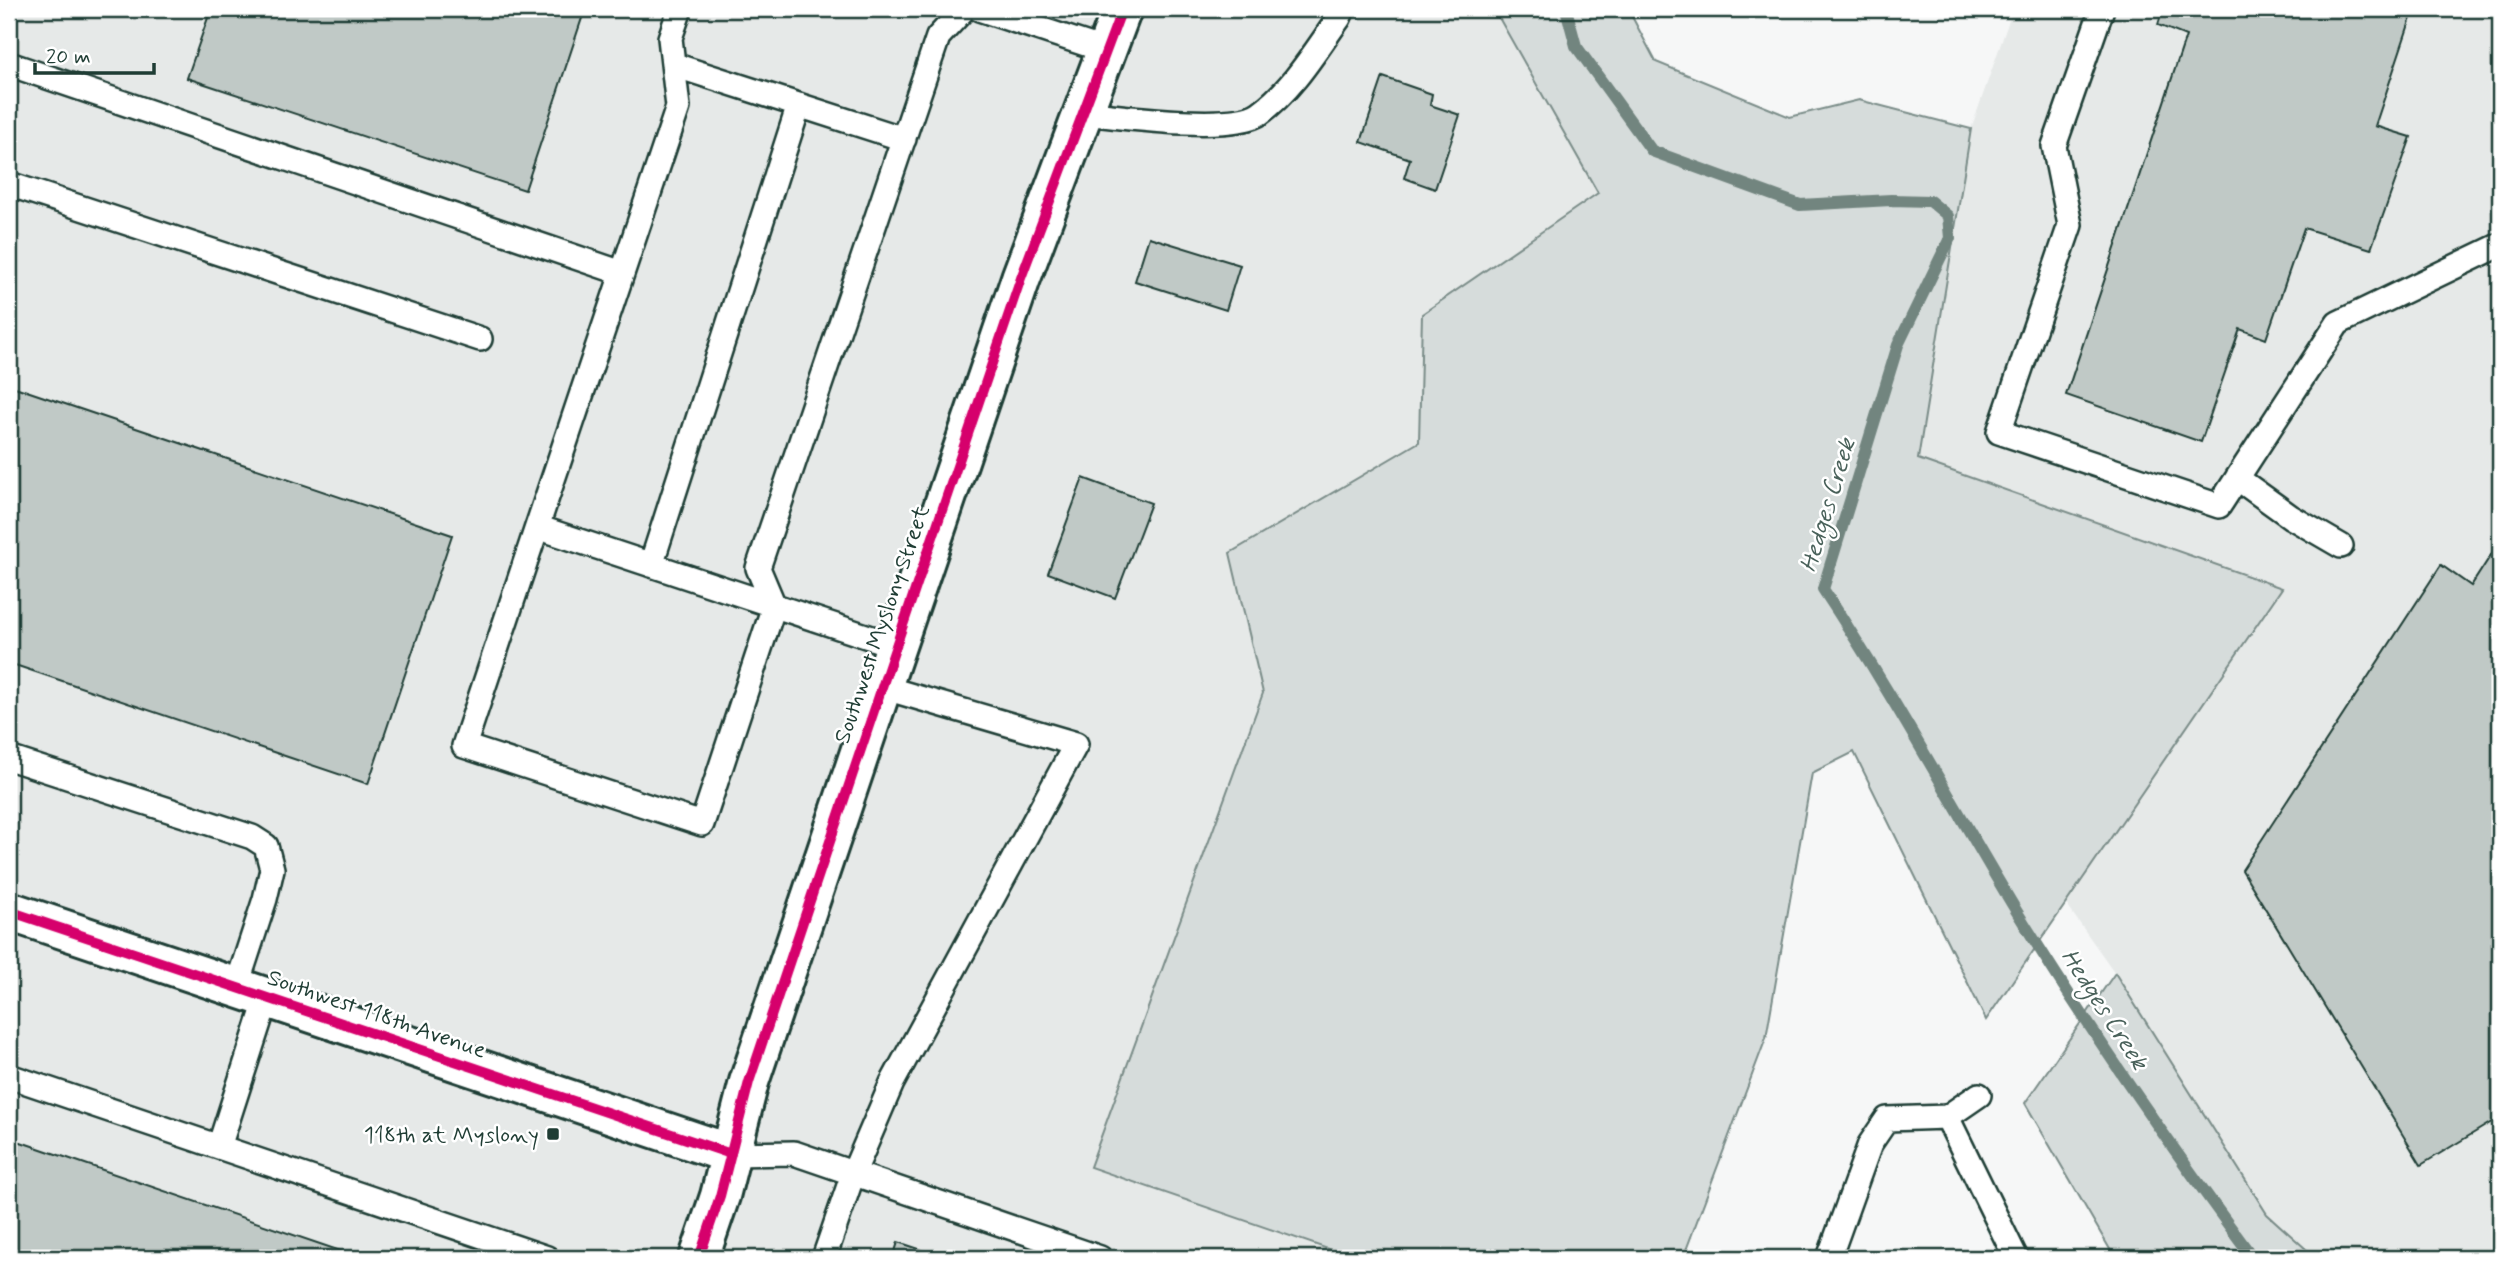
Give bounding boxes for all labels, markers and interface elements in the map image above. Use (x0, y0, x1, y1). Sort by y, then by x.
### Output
scale bar (35, 32, 154, 76)
text: 20 m (46, 43, 91, 71)
water label: Hedges Creek (1793, 433, 1866, 576)
street label: Southwest Myslony Street (828, 501, 938, 748)
water label: Hedges Creek (2052, 944, 2155, 1079)
street label: Southwest 118th Avenue (263, 963, 490, 1066)
place label: 118th at Myslony (364, 1121, 539, 1151)
marker: 118th at Myslony (545, 1126, 561, 1142)

